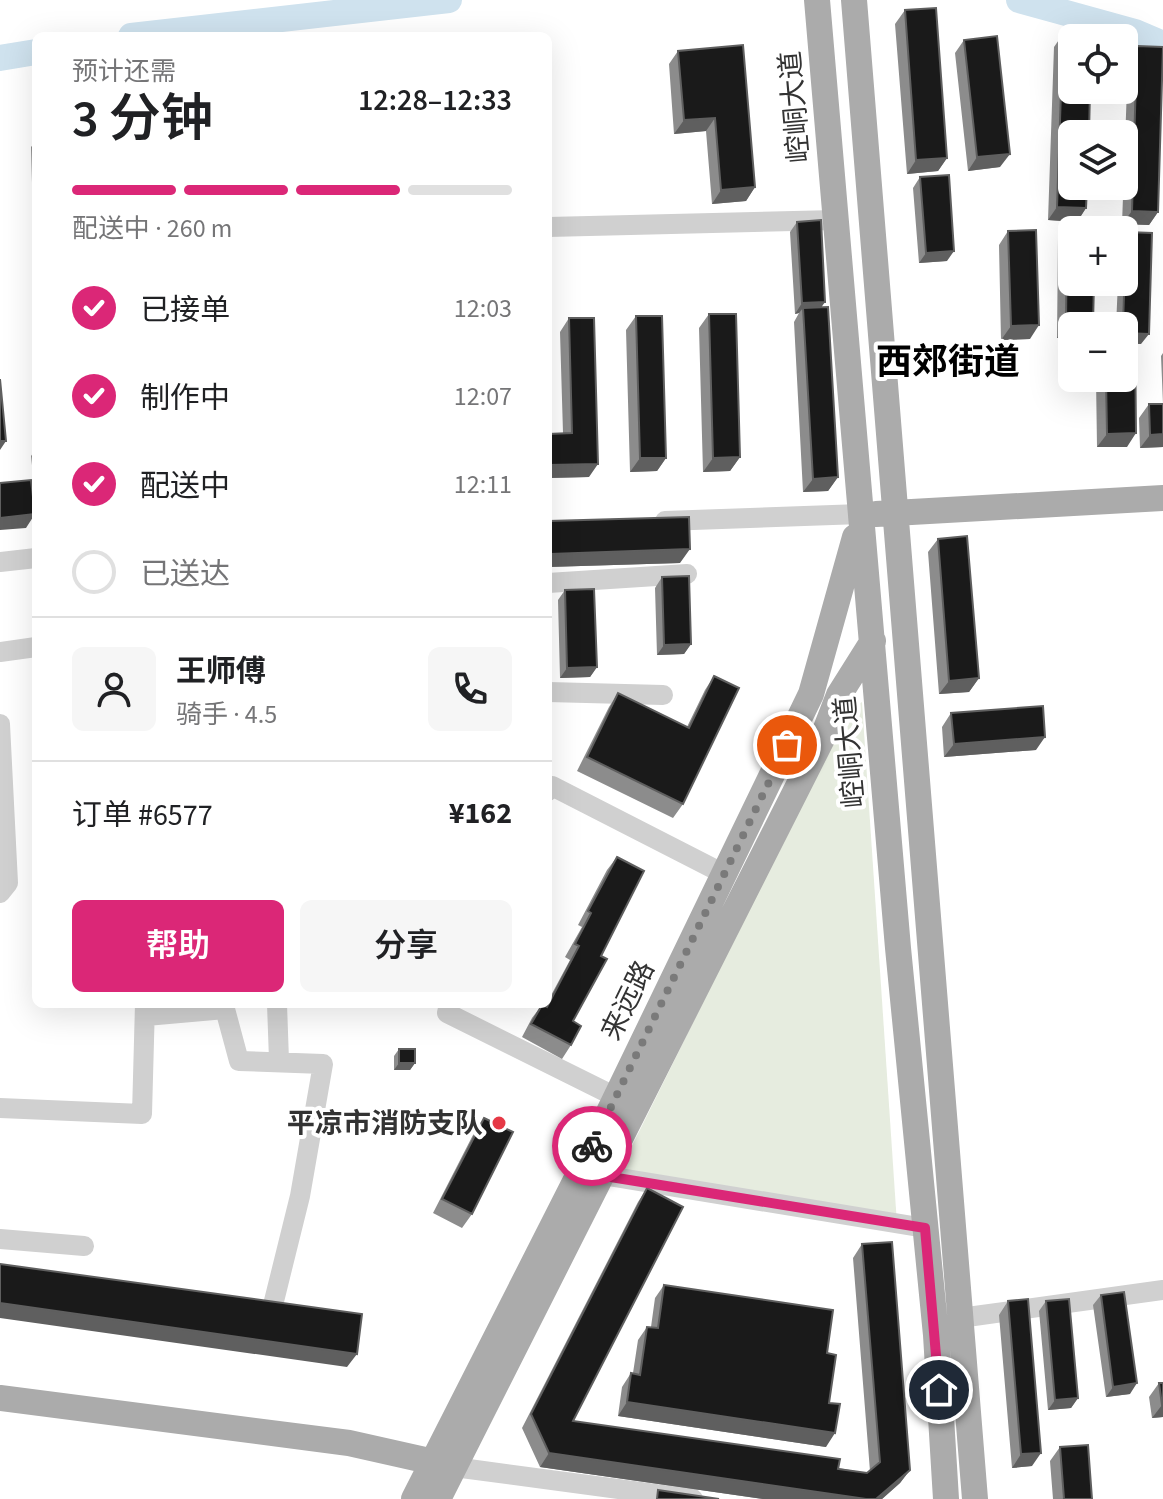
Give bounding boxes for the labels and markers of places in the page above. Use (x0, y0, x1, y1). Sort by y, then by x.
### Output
pin (753, 711, 821, 779)
place label: 平凉市消防支队 (287, 1104, 483, 1144)
marker: 平凉市消防支队 (490, 1114, 508, 1132)
pin (905, 1356, 973, 1424)

